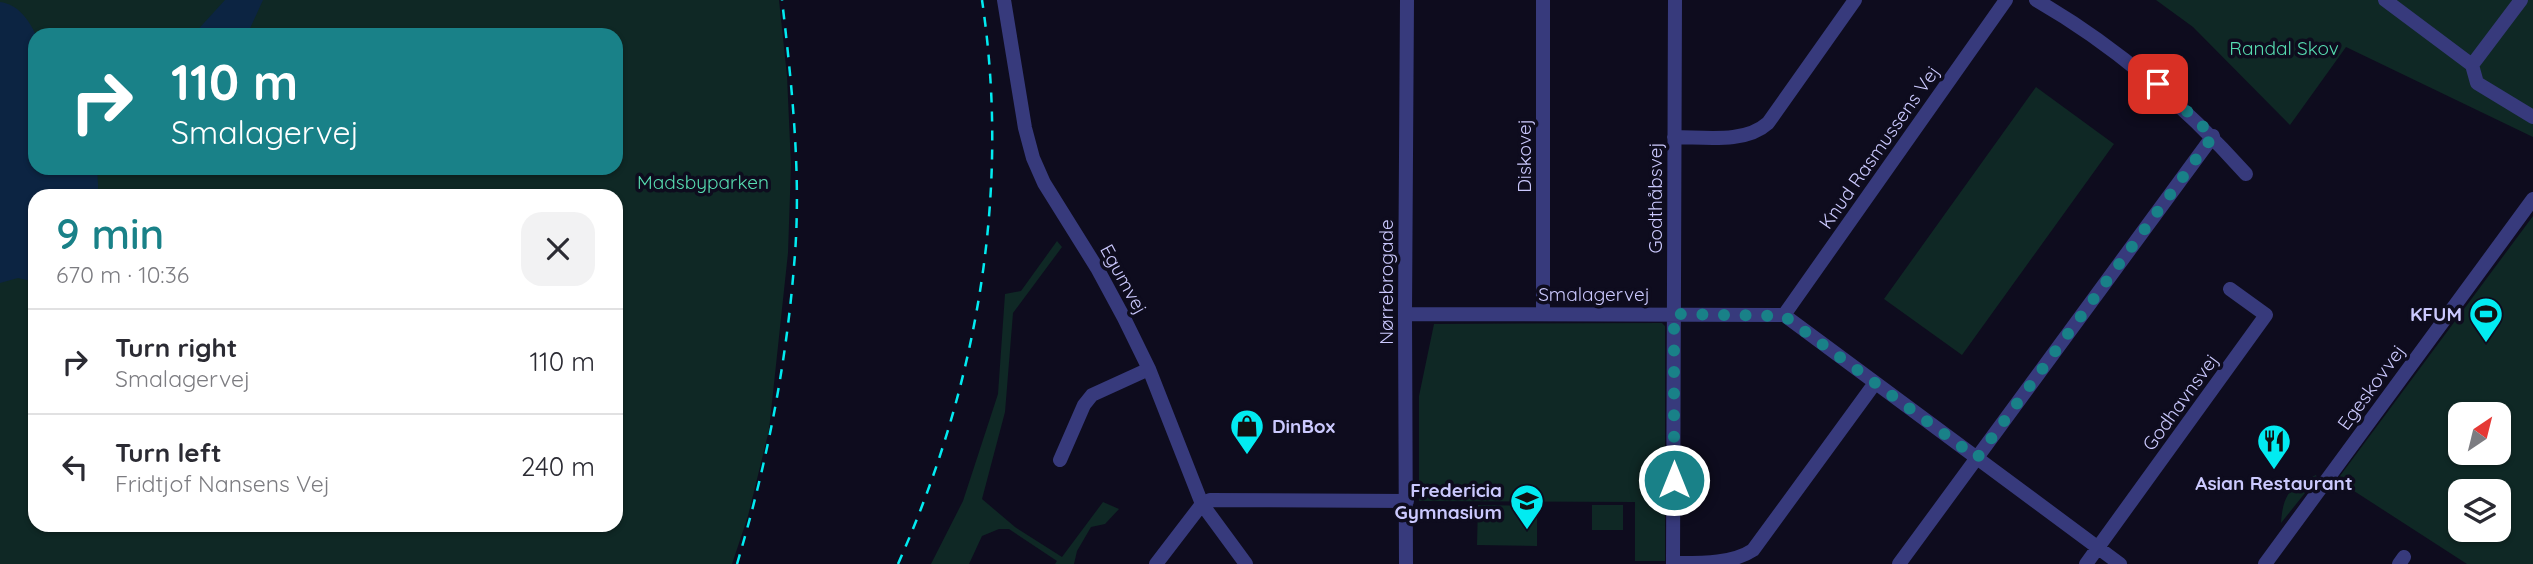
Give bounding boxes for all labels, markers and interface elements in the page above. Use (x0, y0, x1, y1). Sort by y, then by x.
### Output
park label: Randal Skov (2229, 36, 2339, 60)
text: 110 m (171, 51, 298, 112)
pin (2128, 54, 2188, 114)
icon: right (56, 56, 147, 147)
street label: Knud Rasmussens Vej (1813, 61, 1945, 233)
icon: arrive (2139, 65, 2177, 103)
text: Smalagervej (171, 112, 359, 152)
street label: Diskovej (1512, 119, 1536, 193)
street label: Godthåbsvej (1643, 142, 1667, 254)
park label: Madsbyparken (637, 170, 769, 194)
text: 9 min (56, 207, 164, 260)
button: close (521, 212, 595, 286)
street label: Nørrebrogade (1374, 219, 1398, 345)
street label: Egumvej (1095, 240, 1153, 318)
text: 670 m · 10:36 (56, 260, 189, 289)
street label: Smalagervej (1538, 282, 1650, 306)
sports icon: KFUM (2467, 295, 2505, 344)
place label: KFUM (2410, 302, 2462, 326)
text: Turn right (115, 331, 237, 364)
street label: Egeskovvej (2332, 340, 2410, 434)
icon: right (56, 343, 94, 381)
text: 110 m (529, 345, 595, 378)
street label: Godhavnsvej (2137, 349, 2223, 455)
text: Smalagervej (115, 364, 250, 393)
north arrow (2448, 402, 2511, 466)
map controls (2448, 402, 2511, 542)
shop icon: DinBox (1228, 407, 1266, 456)
place label: DinBox (1272, 414, 1335, 438)
restaurant icon: Asian Restaurant (2255, 422, 2293, 471)
text: Turn left (115, 436, 222, 469)
position arrow (1637, 443, 1711, 517)
icon: left (56, 448, 94, 486)
text: 240 m (521, 450, 595, 483)
text: Fridtjof Nansens Vej (115, 469, 330, 498)
place label: Asian Restaurant (2195, 471, 2353, 495)
place label: Fredericia Gymnasium (1395, 478, 1502, 524)
button: layers (2448, 479, 2511, 542)
school or university icon: Fredericia Gymnasium (1508, 482, 1546, 531)

